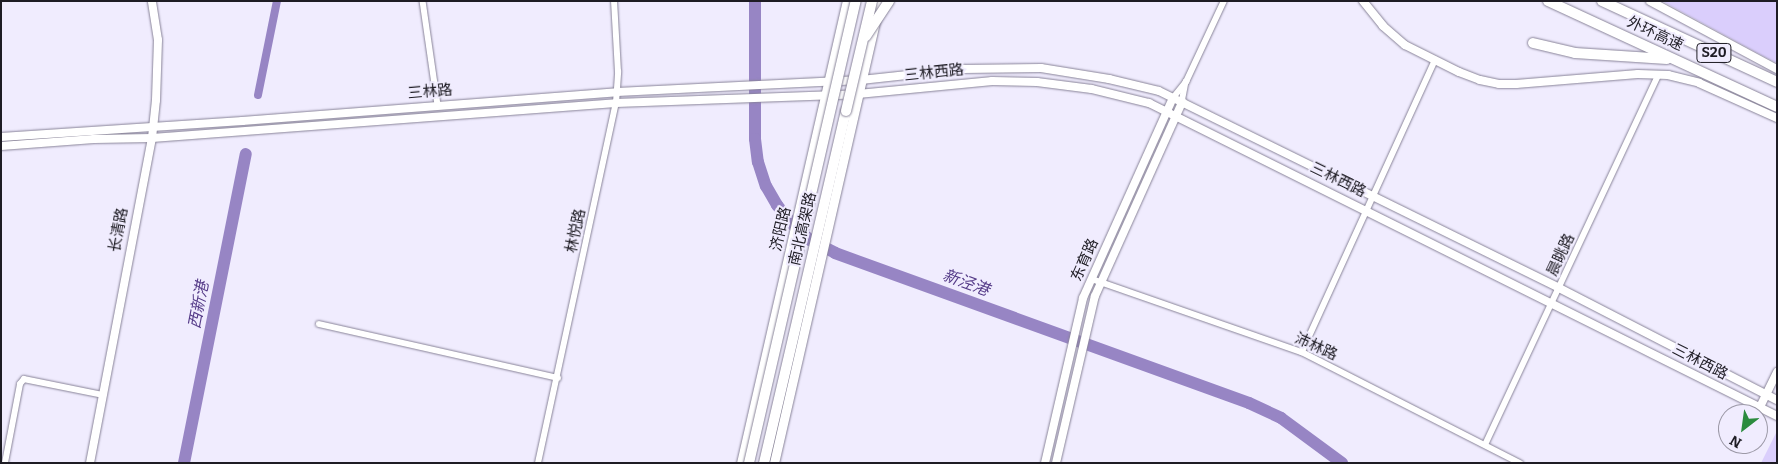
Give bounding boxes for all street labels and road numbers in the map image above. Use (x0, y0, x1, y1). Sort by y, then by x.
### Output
street label: 外环高速 (1624, 13, 1686, 55)
road number: S20 (1695, 42, 1733, 64)
street label: 三林西路 (903, 61, 965, 85)
street label: 三林路 (407, 81, 453, 103)
street label: 三林西路 (1307, 159, 1369, 201)
street label: 南北高架路 (786, 190, 820, 268)
street label: 济阳路 (767, 205, 795, 253)
street label: 长清路 (106, 206, 132, 254)
street label: 林悦路 (563, 207, 589, 255)
street label: 晨眺路 (1543, 231, 1579, 279)
street label: 东育路 (1068, 236, 1102, 284)
street label: 沛林路 (1292, 330, 1340, 364)
street label: 三林西路 (1669, 340, 1731, 384)

